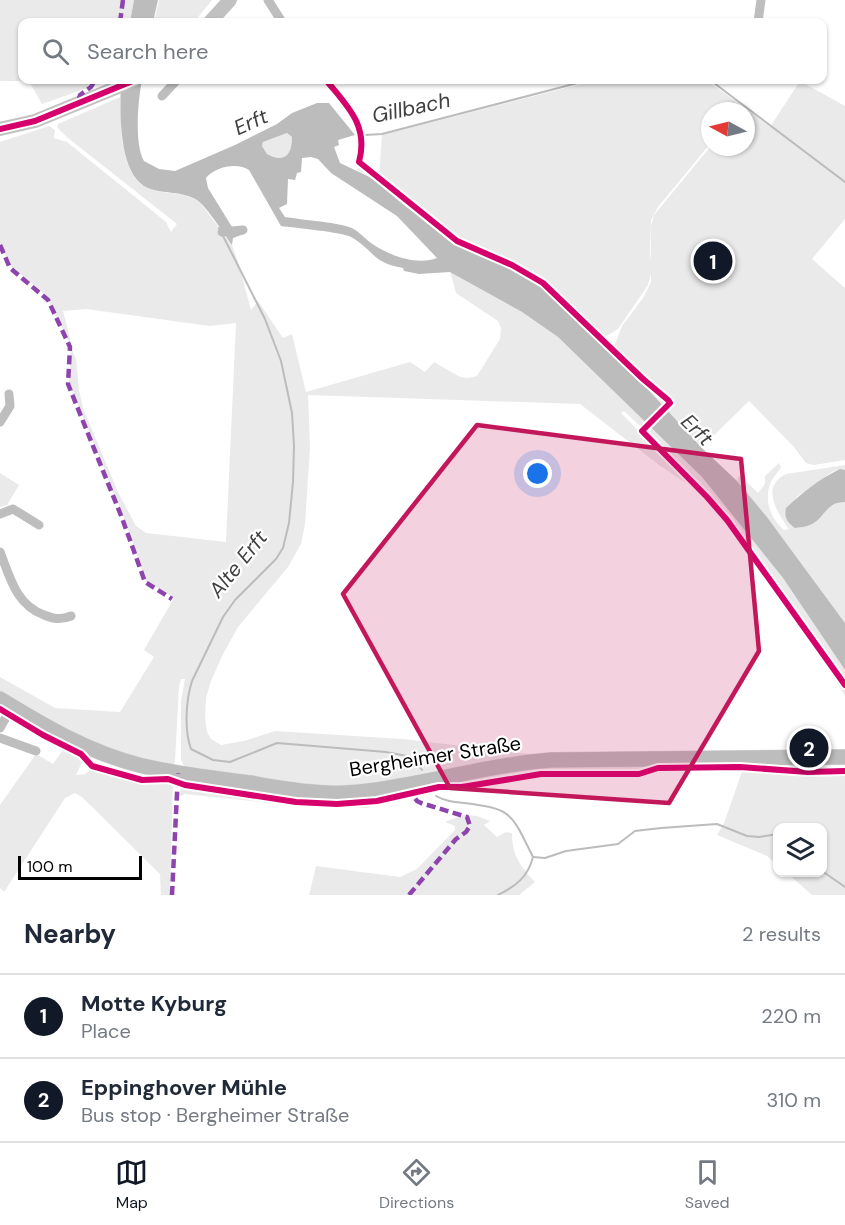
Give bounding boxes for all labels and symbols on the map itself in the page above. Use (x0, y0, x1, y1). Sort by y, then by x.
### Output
water label: Gillbach (369, 86, 453, 130)
water label: Erft (230, 102, 273, 142)
north arrow (701, 102, 755, 156)
pin: 1 (694, 238, 732, 284)
water label: Erft (675, 408, 720, 453)
your location (523, 459, 552, 488)
water label: Alte Erft (202, 524, 274, 604)
pin: 2 (790, 726, 828, 771)
street label: Bergheimer Straße (347, 730, 523, 782)
scale bar (18, 853, 142, 880)

